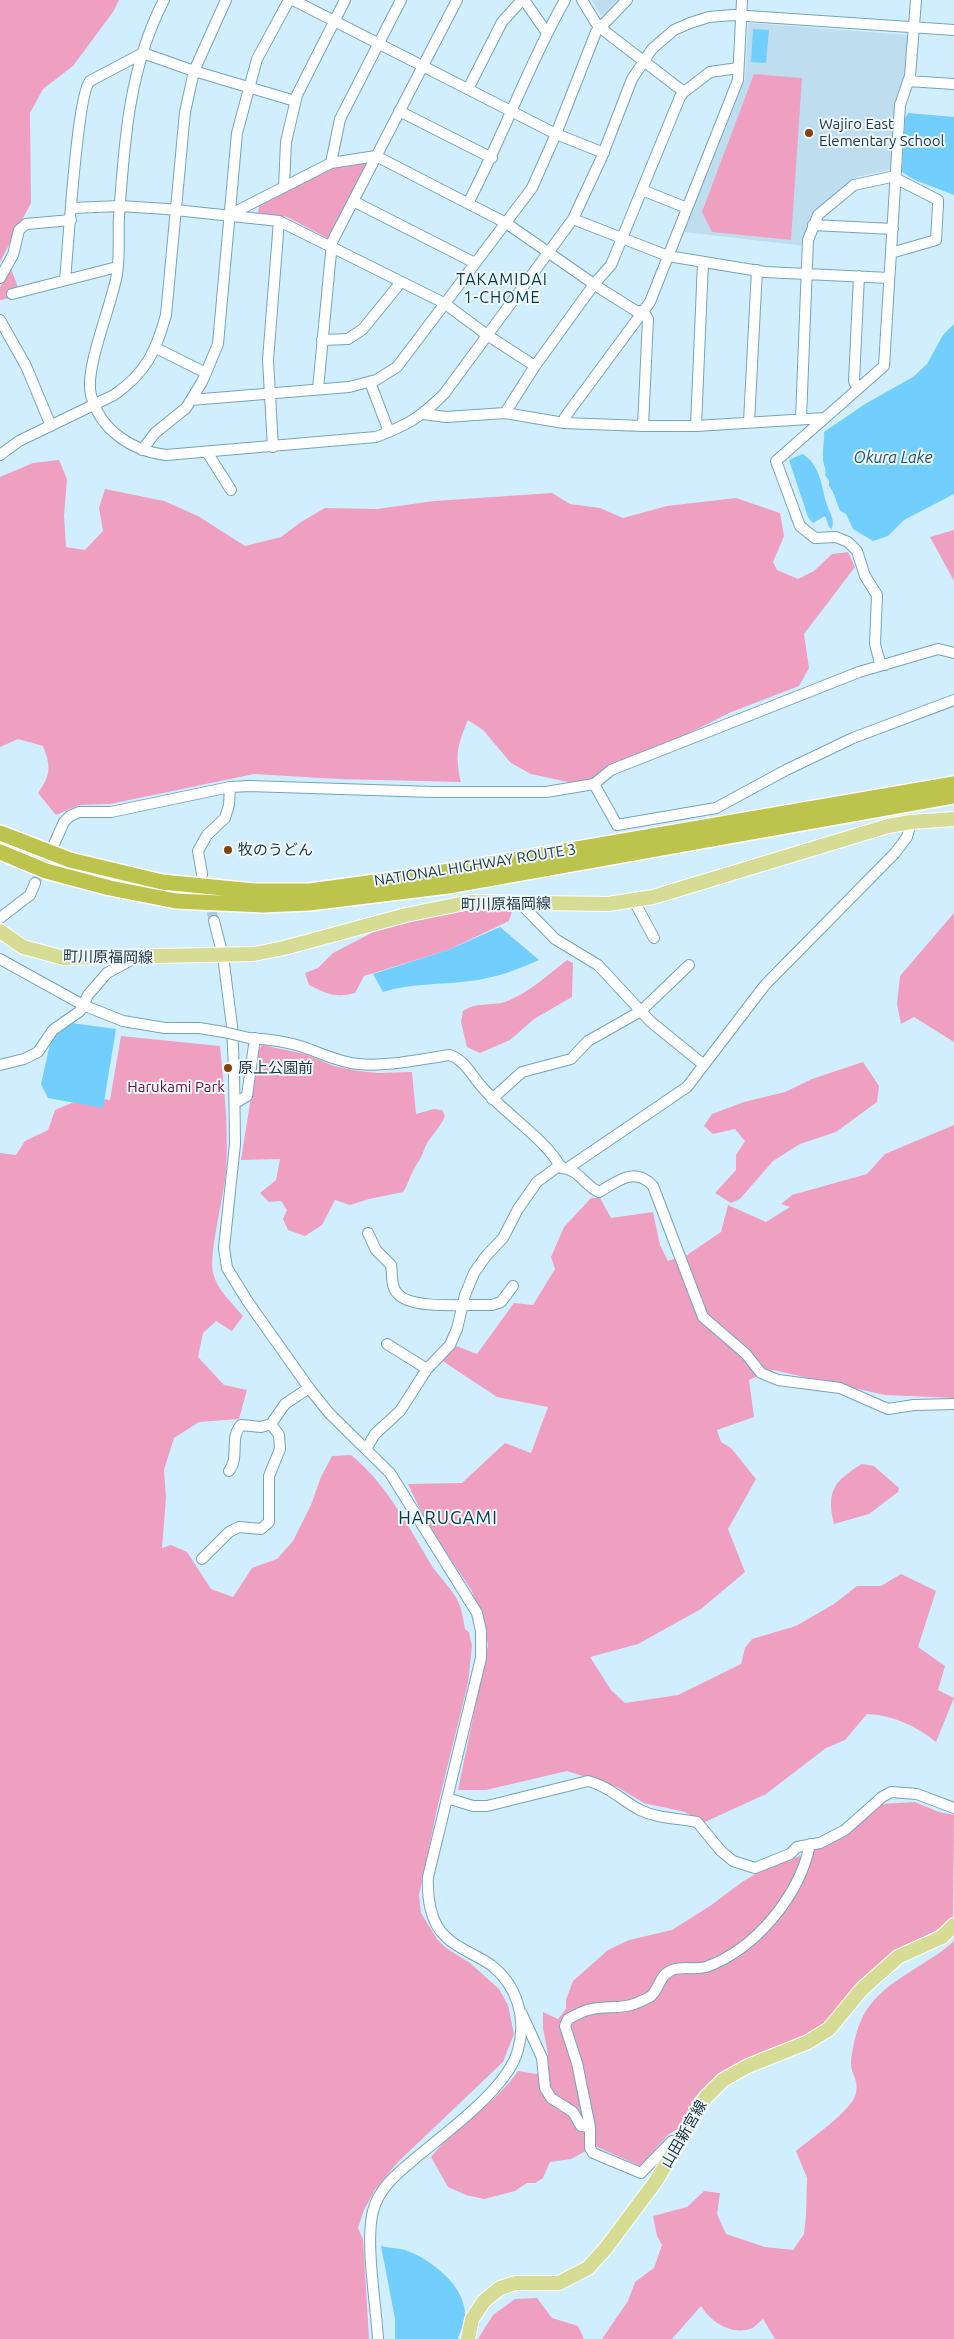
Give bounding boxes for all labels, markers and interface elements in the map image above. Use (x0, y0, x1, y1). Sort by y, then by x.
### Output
place label: Wajiro East Elementary School (819, 115, 945, 150)
marker: Wajiro East Elementary School (803, 127, 815, 139)
district label: TAKAMIDAI 1-CHOME (455, 270, 549, 308)
water label: Okura Lake (854, 448, 932, 468)
street label: NATIONAL HIGHWAY ROUTE 3 (373, 840, 577, 890)
place label: 牧のうどん (238, 841, 313, 859)
marker: 牧のうどん (222, 844, 234, 856)
street label: 町川原福岡線 (461, 894, 551, 914)
street label: 町川原福岡線 (63, 947, 153, 967)
place label: 原上公園前 (238, 1059, 313, 1077)
marker: 原上公園前 (222, 1062, 234, 1074)
park label: Harukami Park (127, 1078, 225, 1096)
district label: HARUGAMI (397, 1507, 499, 1529)
street label: 山田新宮線 (657, 2097, 711, 2171)

